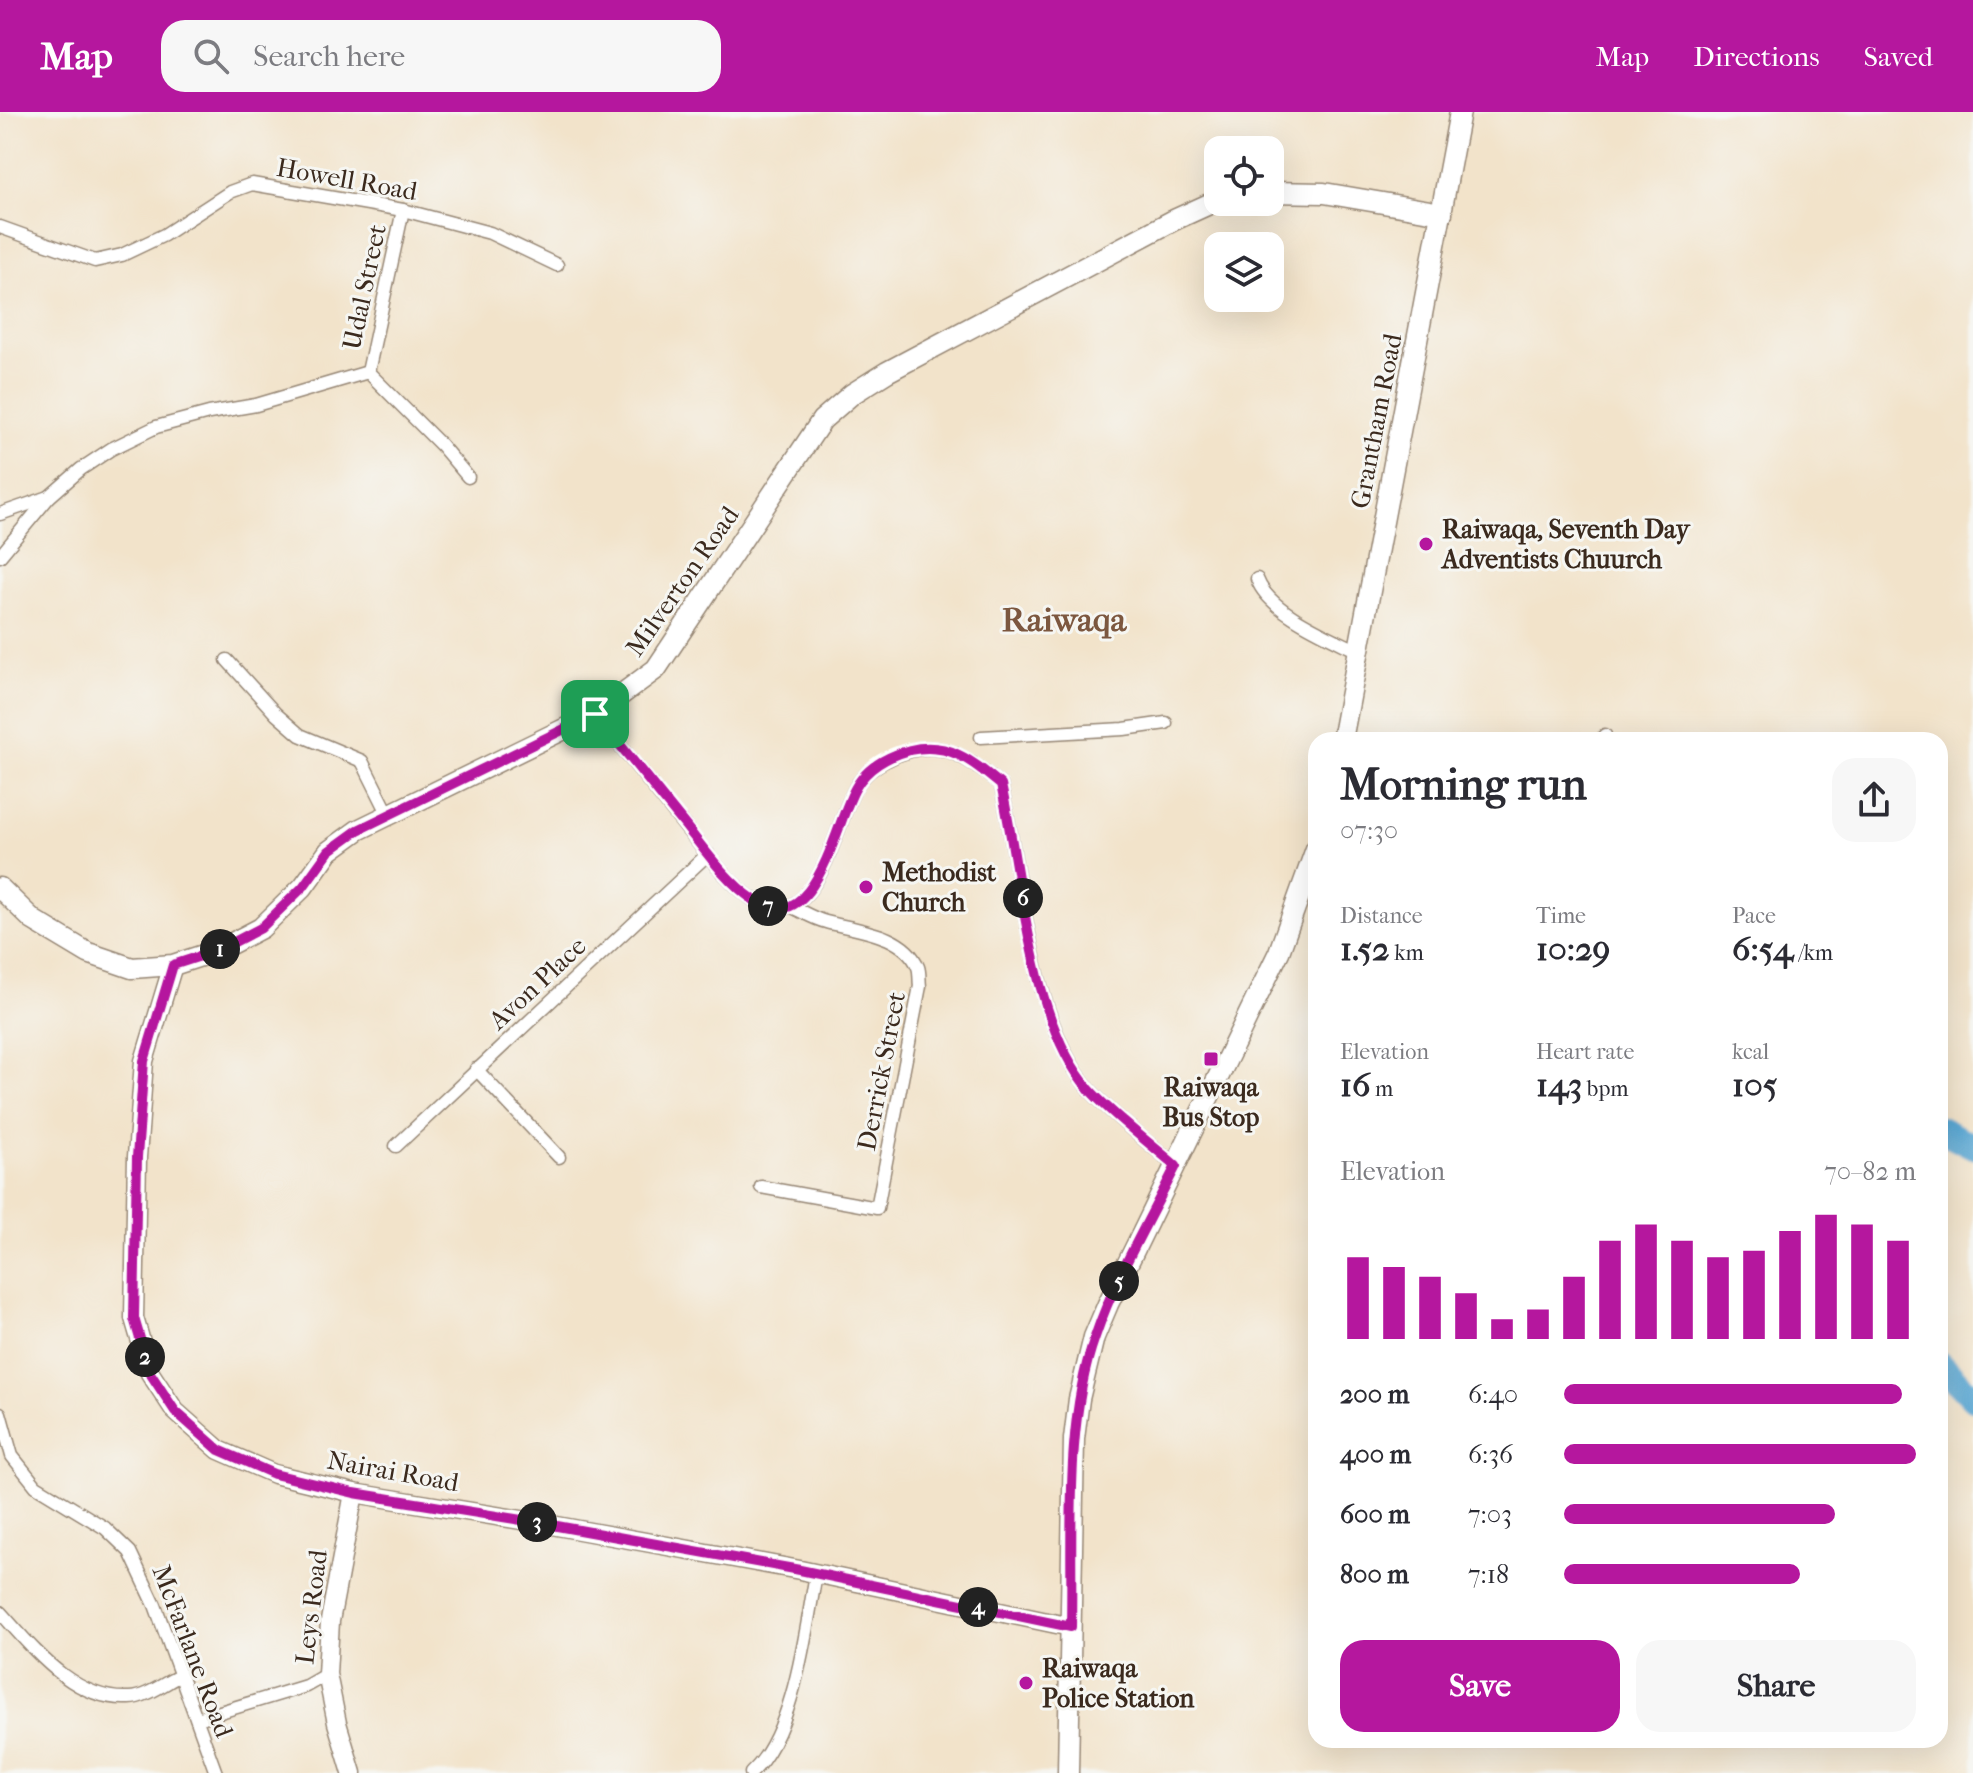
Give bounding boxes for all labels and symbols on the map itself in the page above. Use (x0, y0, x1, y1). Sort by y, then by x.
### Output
street label: Howell Road (274, 152, 421, 207)
street label: Udal Street (336, 221, 393, 353)
street label: Grantham Road (1344, 330, 1409, 511)
street label: Milverton Road (619, 500, 746, 662)
place label: Raiwaqa, Seventh Day Adventists Chuurch (1440, 514, 1692, 575)
marker: Raiwaqa, Seventh Day Adventists Chuurch (1417, 535, 1435, 553)
district label: Raiwaqa (1002, 600, 1128, 640)
pin (561, 680, 629, 748)
place label: Methodist Church (882, 857, 997, 918)
marker: Methodist Church (857, 878, 875, 896)
pin: 6 (1003, 878, 1043, 918)
pin: 7 (748, 886, 788, 926)
pin: 1 (200, 929, 240, 969)
street label: Avon Place (482, 930, 592, 1037)
street label: Derrick Street (851, 988, 912, 1153)
marker: Raiwaqa Bus Stop (1202, 1050, 1220, 1068)
place label: Raiwaqa Bus Stop (1163, 1072, 1260, 1133)
pin: 5 (1099, 1261, 1139, 1301)
pin: 2 (125, 1337, 165, 1377)
street label: Nairai Road (325, 1445, 462, 1498)
pin: 3 (517, 1502, 557, 1542)
street label: Leys Road (289, 1547, 334, 1666)
street label: McFarlane Road (145, 1561, 240, 1742)
pin: 4 (958, 1587, 998, 1627)
place label: Raiwaqa Police Station (1042, 1653, 1195, 1714)
marker: Raiwaqa Police Station (1017, 1674, 1035, 1692)

